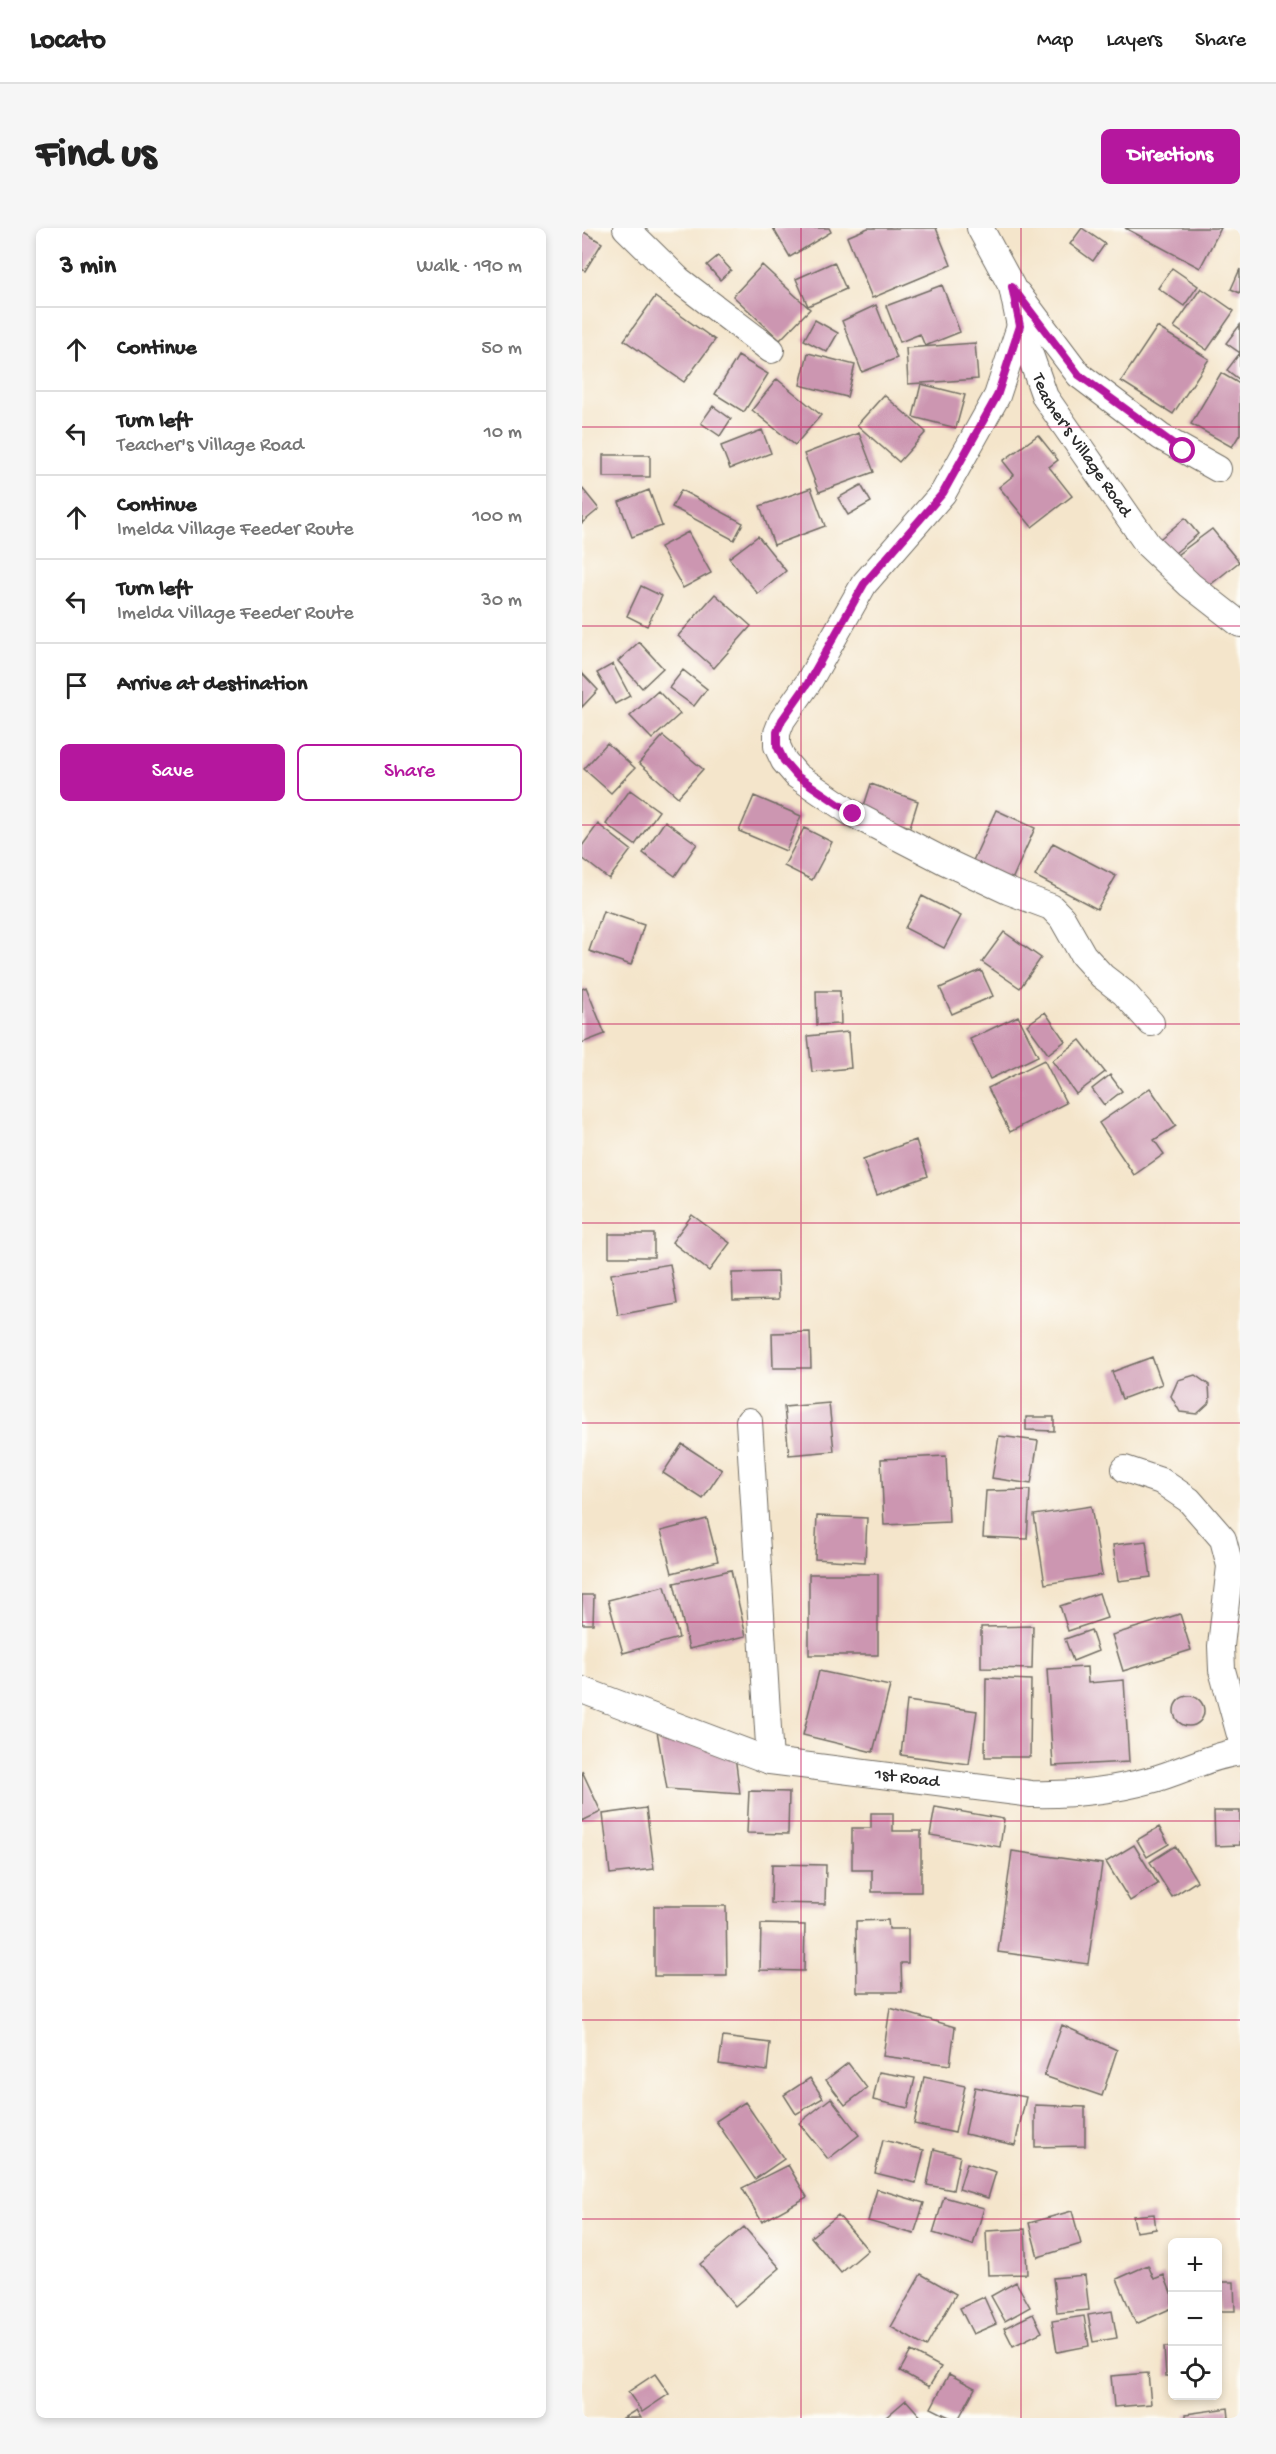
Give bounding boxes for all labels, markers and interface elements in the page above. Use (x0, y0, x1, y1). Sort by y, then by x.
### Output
text: Locato (30, 25, 106, 58)
text: Map (1037, 29, 1073, 54)
text: Layers (1106, 29, 1162, 54)
text: Share (1195, 29, 1246, 54)
button: Directions (1101, 129, 1240, 184)
text: Find us (36, 132, 156, 181)
text: 3 min (60, 252, 116, 283)
text: Walk · 190 m (416, 256, 522, 279)
icon: ahead (60, 333, 93, 366)
text: Continue (117, 336, 197, 362)
text: 50 m (481, 338, 522, 361)
street label: Teacher's Village Road (1027, 370, 1137, 522)
text: Turn left (117, 409, 191, 435)
icon: left (60, 417, 93, 450)
text: 10 m (484, 422, 522, 445)
text: Teacher's Village Road (117, 435, 304, 458)
route start (1169, 437, 1195, 463)
text: Continue (117, 493, 197, 519)
icon: ahead (60, 501, 93, 534)
text: 100 m (472, 506, 522, 529)
text: Imelda Village Feeder Route (117, 519, 354, 542)
text: Turn left (117, 577, 191, 603)
icon: left (60, 585, 93, 618)
text: 30 m (481, 590, 522, 613)
text: Imelda Village Feeder Route (117, 603, 354, 626)
icon: arrive (60, 669, 93, 702)
text: Arrive at destination (117, 672, 307, 698)
button: Save (60, 744, 285, 801)
button: Share (297, 744, 522, 801)
route end (839, 800, 865, 826)
street label: 1st Road (872, 1764, 942, 1793)
map controls (1168, 2238, 1222, 2400)
button: + (1168, 2238, 1222, 2292)
button: − (1168, 2292, 1222, 2346)
button: locate (1168, 2346, 1222, 2400)

